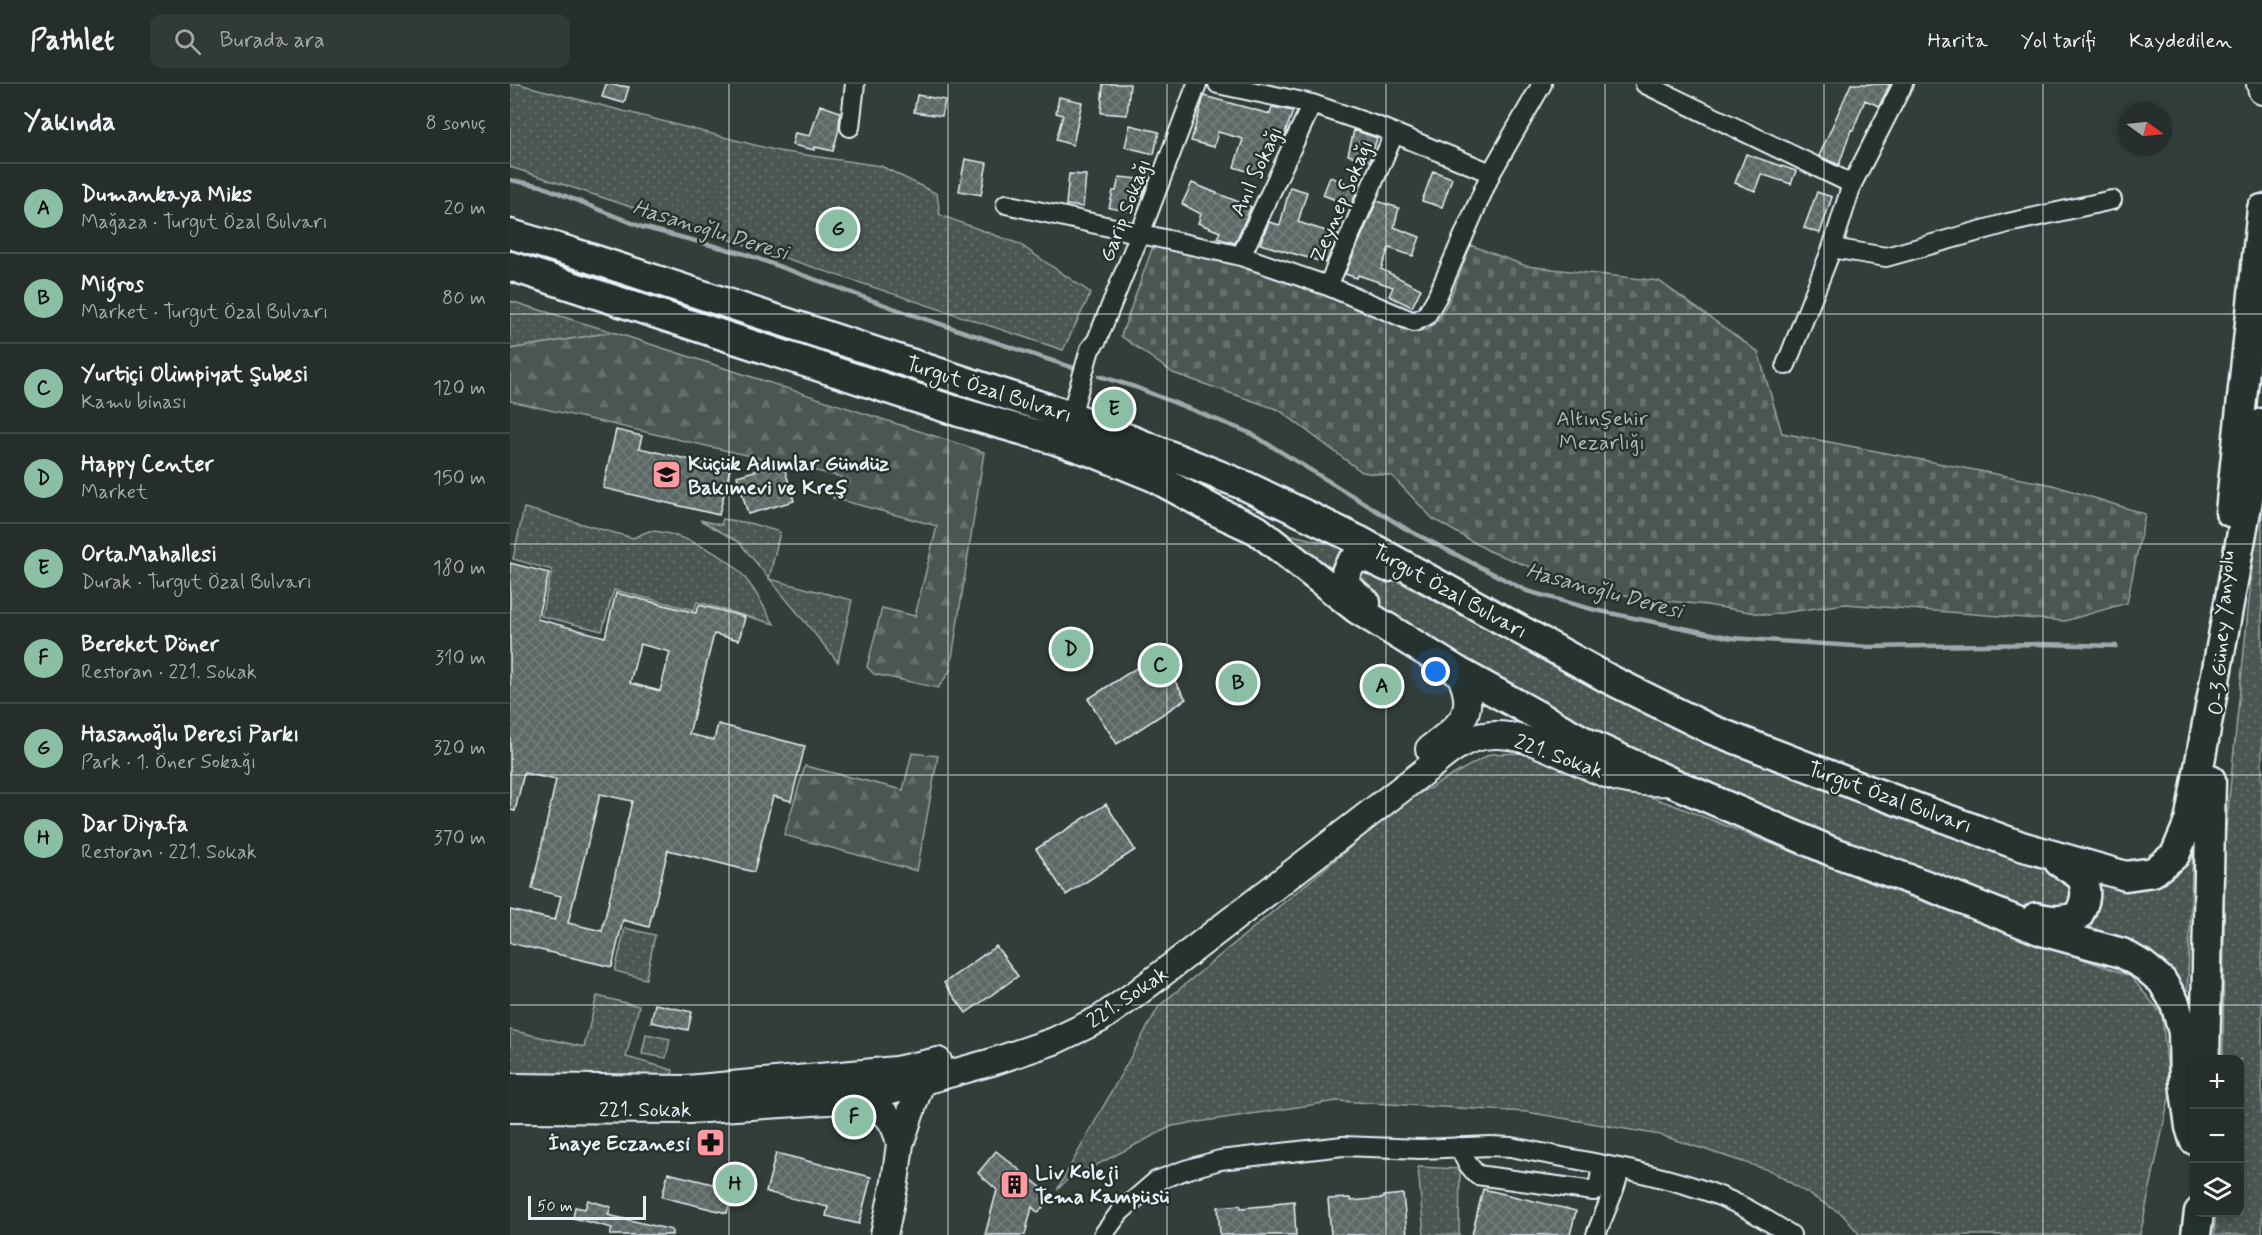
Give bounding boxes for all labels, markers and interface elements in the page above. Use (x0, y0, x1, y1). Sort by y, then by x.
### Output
search box (150, 14, 570, 68)
text: Pathlet (30, 23, 114, 60)
icon: search (171, 25, 204, 58)
text: Burada ara (219, 27, 325, 55)
text: Harita (1927, 27, 1988, 55)
text: Yol tarifi (2021, 27, 2096, 55)
text: Kaydedilen (2129, 27, 2232, 55)
north arrow (2118, 102, 2172, 156)
text: Yakında (24, 106, 116, 140)
text: 8 sonuç (426, 110, 486, 137)
street label: Anıl Sokağı (1224, 122, 1290, 221)
street label: Zeynep Sokağı (1303, 136, 1380, 267)
street label: Garip Sokağı (1093, 155, 1158, 266)
text: Dumankaya Miks (81, 181, 252, 209)
water label: Hasanoğlu Deresi (629, 194, 794, 269)
text: A (37, 195, 50, 222)
text: 20 m (443, 195, 486, 222)
pin: G (818, 206, 858, 252)
text: Mağaza · Turgut Özal Bulvarı (81, 209, 328, 236)
text: Migros (81, 271, 144, 299)
text: B (37, 285, 50, 312)
text: 80 m (442, 285, 486, 312)
text: Market · Turgut Özal Bulvarı (81, 299, 328, 326)
street label: Turgut Özal Bulvarı (902, 350, 1075, 431)
text: Yurtiçi Olimpiyat Şubesi (81, 361, 309, 389)
text: C (36, 375, 51, 402)
text: 120 m (433, 375, 486, 402)
pin: E (1094, 386, 1134, 432)
text: Kamu binası (81, 389, 187, 416)
park label: Altınşehir Mezarlığı (1556, 405, 1648, 457)
place label: Küçük Adımlar Gündüz Bakımevi ve Kreş (688, 450, 890, 502)
text: Happy Center (81, 451, 214, 479)
school or university icon: Küçük Adımlar Gündüz Bakımevi ve Kreş (651, 459, 683, 491)
text: D (37, 465, 50, 492)
text: 150 m (433, 465, 486, 492)
text: Market (81, 479, 148, 506)
street label: Turgut Özal Bulvarı (1366, 538, 1532, 647)
text: Orta.Mahallesi (81, 541, 217, 569)
street label: O-3 Güney Yanyolu (2202, 550, 2242, 716)
text: E (38, 555, 49, 582)
text: 180 m (433, 555, 486, 582)
water label: Hasanoğlu Deresi (1523, 558, 1688, 628)
text: Durak · Turgut Özal Bulvarı (81, 569, 312, 596)
pin: D (1052, 626, 1090, 672)
text: Bereket Döner (81, 631, 219, 659)
pin: C (1140, 642, 1180, 688)
text: F (38, 645, 49, 672)
text: 310 m (435, 645, 486, 672)
your location (1421, 657, 1450, 686)
text: Restoran · 221. Sokak (81, 659, 257, 686)
pin: B (1218, 660, 1258, 706)
pin: A (1362, 664, 1402, 708)
text: Hasanoğlu Deresi Parkı (81, 721, 299, 749)
street label: 221. Sokak (1510, 728, 1607, 786)
text: G (37, 735, 50, 762)
text: 320 m (433, 735, 486, 762)
text: Park · 1. Öner Sokağı (81, 749, 256, 776)
street label: Turgut Özal Bulvarı (1803, 755, 1976, 842)
text: Dar Diyafa (81, 811, 188, 839)
text: H (37, 825, 50, 852)
text: 370 m (434, 825, 486, 852)
text: Restoran · 221. Sokak (81, 839, 257, 866)
street label: 221. Sokak (1081, 960, 1174, 1035)
map controls (2190, 1055, 2244, 1217)
button: + (2190, 1055, 2244, 1109)
pin: F (834, 1094, 874, 1140)
street label: 221. Sokak (599, 1096, 691, 1124)
button: − (2190, 1109, 2244, 1163)
pharmacy icon: İnaye Eczanesi (695, 1127, 727, 1159)
place label: İnaye Eczanesi (548, 1130, 690, 1158)
place label: Liv Koleji Tema Kampüsü (1035, 1159, 1169, 1211)
pin: H (716, 1162, 754, 1206)
button: layers (2190, 1163, 2244, 1217)
building icon: Liv Koleji Tema Kampüsü (998, 1168, 1030, 1200)
scale bar (528, 1193, 646, 1220)
text: 50 m (537, 1196, 573, 1217)

